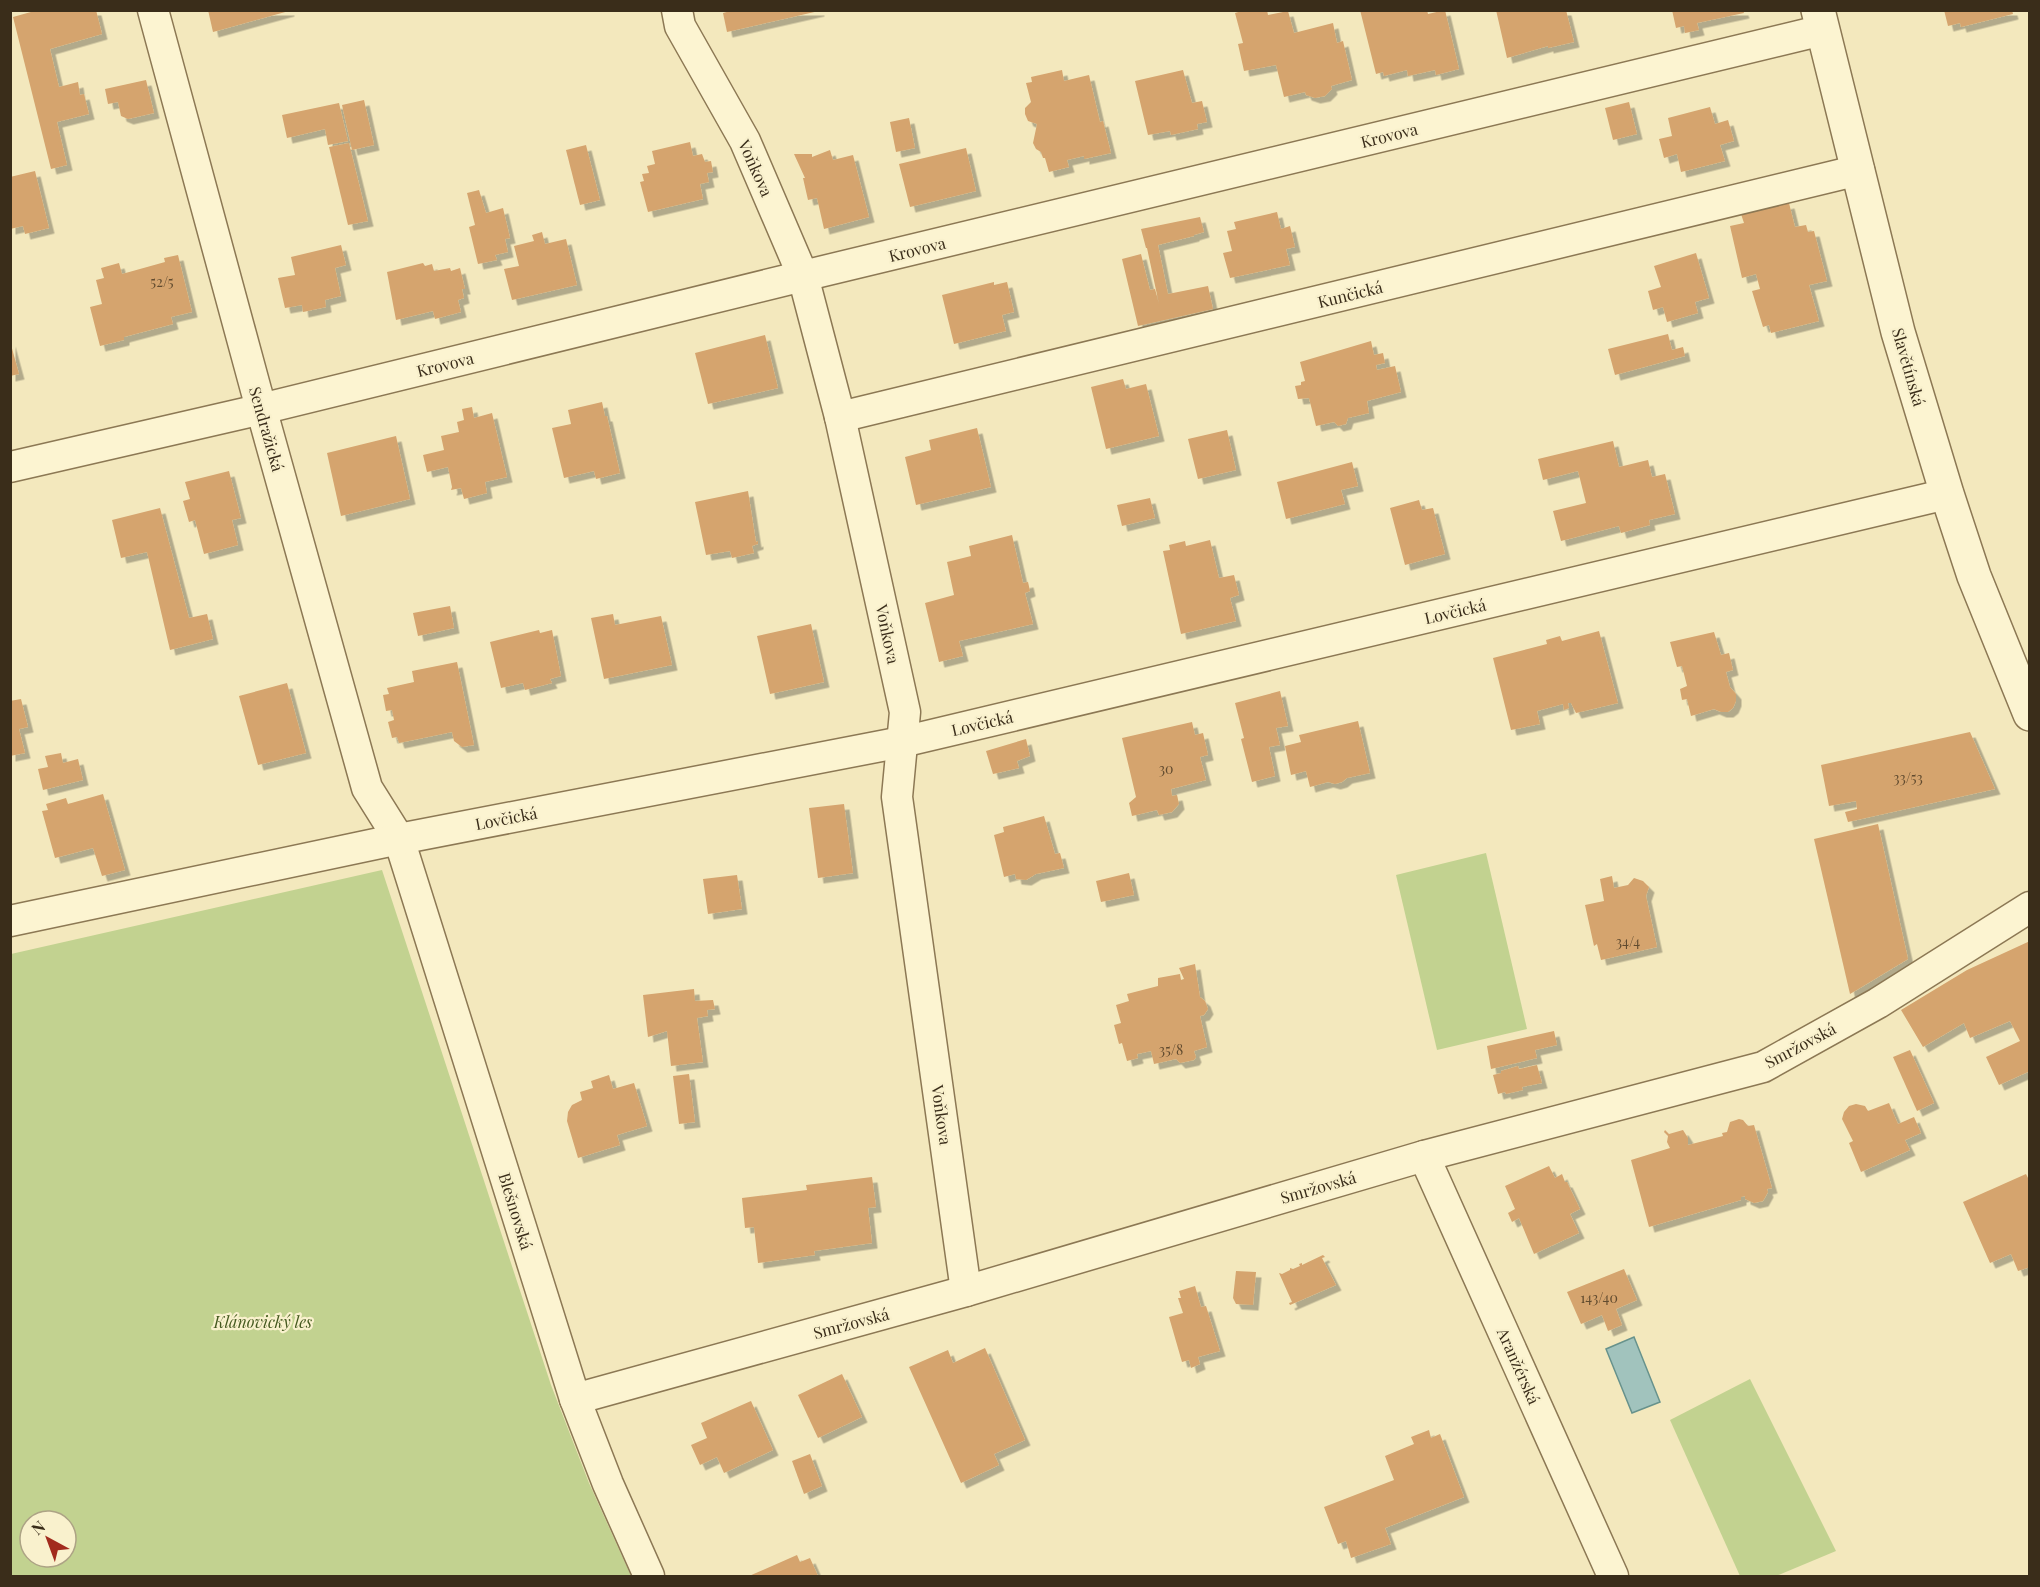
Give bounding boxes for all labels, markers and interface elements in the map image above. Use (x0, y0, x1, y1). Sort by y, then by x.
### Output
street label: Krovova (1358, 118, 1420, 152)
street label: Voňkova (734, 135, 778, 200)
street label: Krovova (886, 232, 948, 266)
house number: 52/5 (150, 272, 174, 291)
street label: Kunčická (1315, 276, 1385, 312)
street label: Slavětínská (1888, 325, 1930, 409)
street label: Krovova (414, 347, 476, 381)
street label: Sendražická (245, 384, 289, 474)
street label: Lovčická (1422, 594, 1488, 628)
street label: Voňkova (871, 601, 905, 666)
street label: Lovčická (949, 706, 1015, 740)
house number: 30 (1159, 759, 1173, 778)
house number: 33/53 (1893, 768, 1923, 787)
street label: Lovčická (473, 802, 539, 834)
house number: 34/4 (1616, 932, 1640, 951)
street label: Smržovská (1761, 1017, 1839, 1073)
house number: 35/8 (1159, 1040, 1183, 1059)
street label: Voňkova (927, 1083, 957, 1146)
street label: Smržovská (1278, 1166, 1358, 1208)
street label: Blešnovská (494, 1170, 538, 1252)
house number: 143/40 (1580, 1288, 1618, 1307)
street label: Smržovská (811, 1303, 891, 1343)
park label: Klánovický les (213, 1311, 312, 1332)
street label: Aranžérská (1492, 1324, 1545, 1407)
north arrow (18, 1509, 78, 1569)
text: N (27, 1515, 49, 1539)

